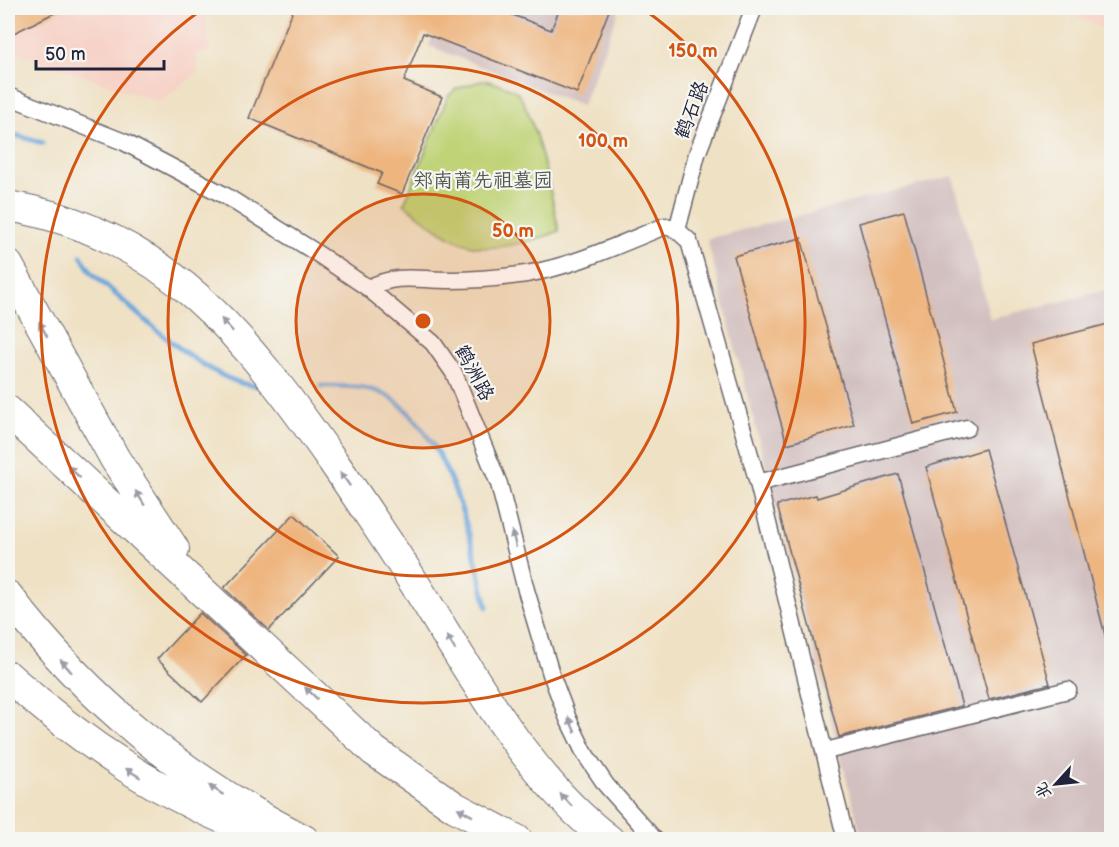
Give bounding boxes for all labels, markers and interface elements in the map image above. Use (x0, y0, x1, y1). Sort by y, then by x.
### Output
scale bar (36, 33, 164, 71)
text: 150 m (668, 41, 718, 62)
text: 50 m (45, 44, 86, 65)
street label: 鹤石路 (670, 77, 714, 142)
text: 100 m (578, 131, 628, 152)
park label: 郑南莆先祖墓园 (413, 169, 553, 193)
text: 50 m (492, 221, 534, 242)
centre of rings (413, 311, 433, 331)
one-way arrow (220, 317, 234, 332)
one-way arrow (38, 320, 48, 337)
street label: 鹤洲路 (449, 341, 499, 406)
one-way arrow (66, 465, 81, 479)
one-way arrow (339, 472, 351, 488)
one-way arrow (134, 490, 145, 506)
one-way arrow (509, 530, 519, 548)
one-way arrow (446, 635, 457, 651)
one-way arrow (59, 659, 73, 674)
one-way arrow (304, 687, 318, 701)
one-way arrow (567, 717, 576, 734)
north arrow (1026, 754, 1086, 814)
one-way arrow (125, 767, 141, 778)
text: 北 (1032, 779, 1056, 802)
one-way arrow (208, 785, 224, 796)
one-way arrow (560, 793, 573, 808)
one-way arrow (456, 807, 473, 817)

